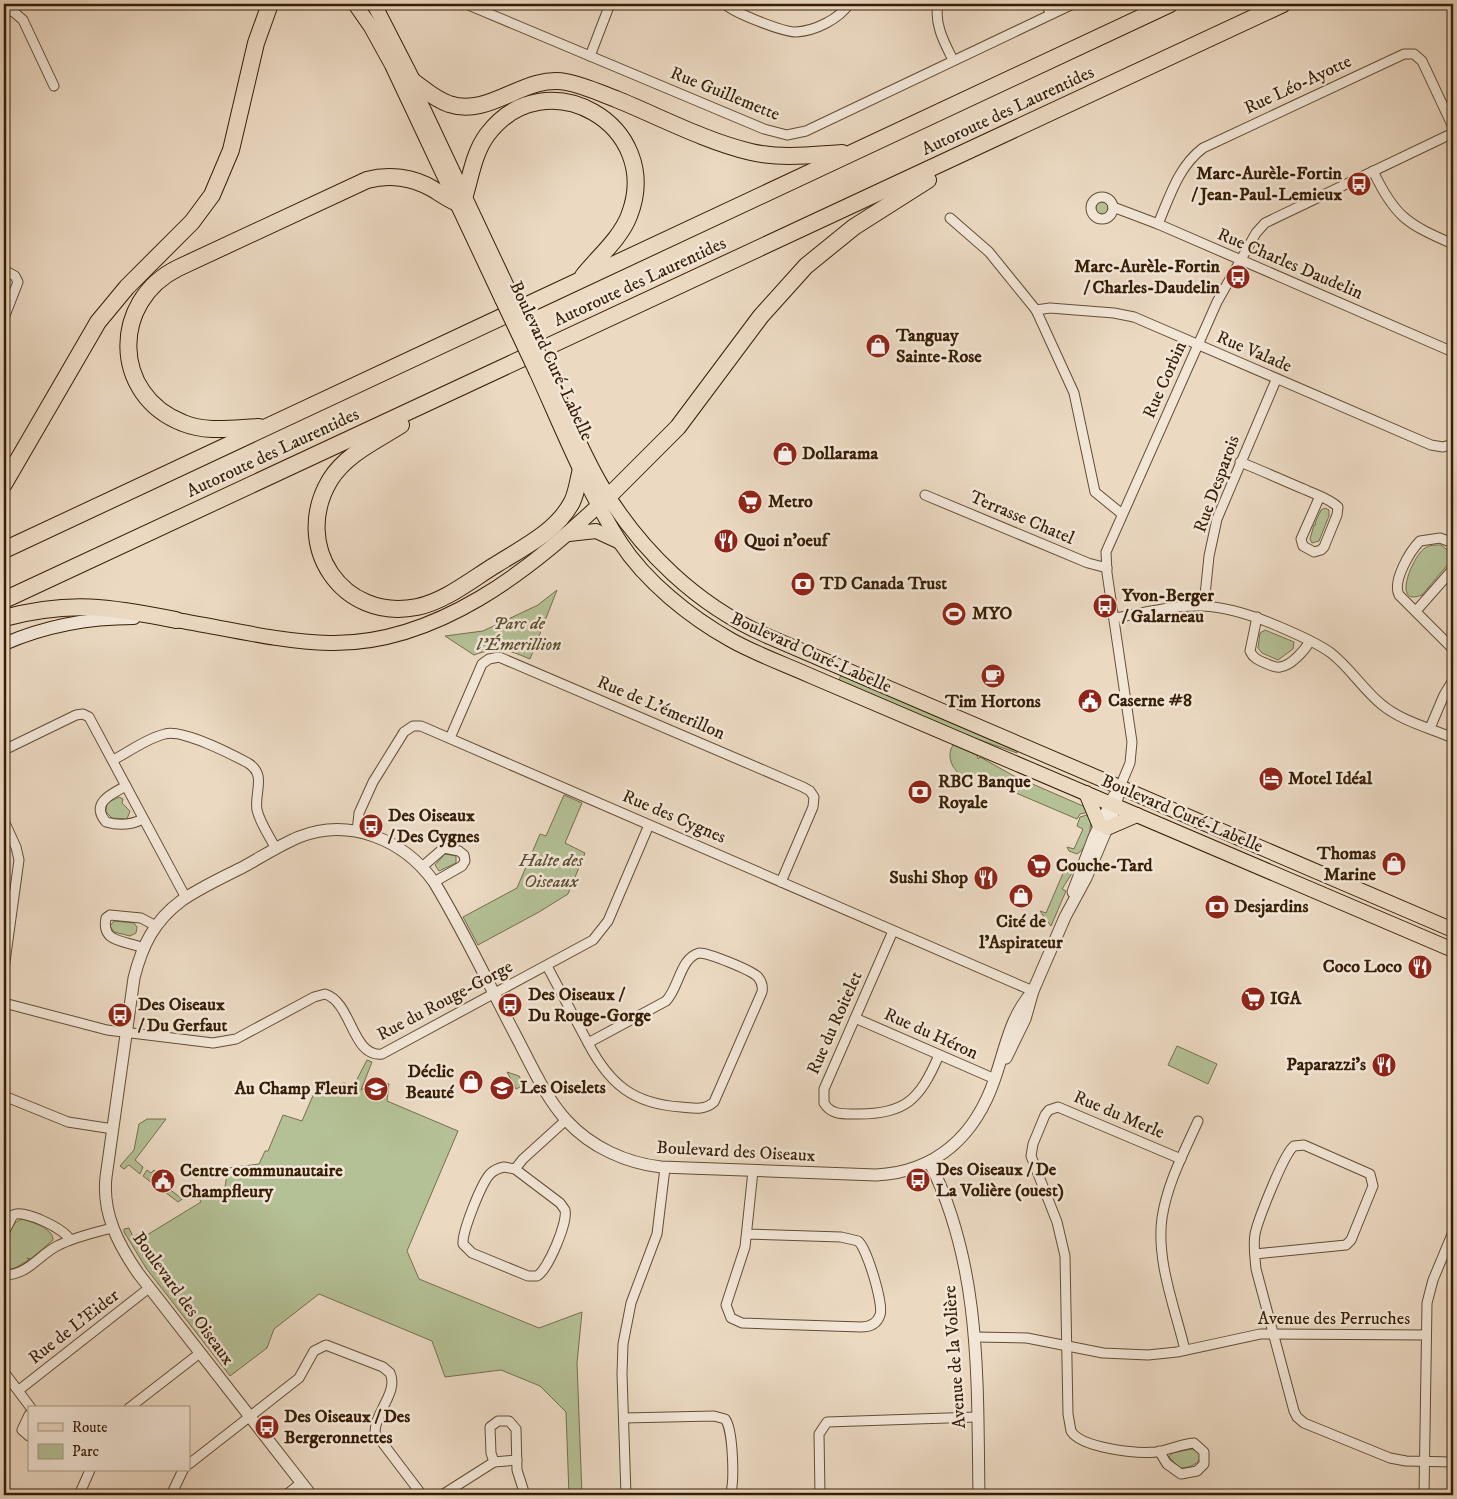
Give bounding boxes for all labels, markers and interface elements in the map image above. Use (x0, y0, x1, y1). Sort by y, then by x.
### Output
street label: Rue Léo-Ayotte (1241, 51, 1355, 119)
street label: Autoroute des Laurentides (918, 61, 1098, 161)
street label: Rue Guillemette (667, 62, 783, 126)
place label: Marc-Aurèle-Fortin / Jean-Paul-Lemieux (1191, 163, 1343, 206)
bus stop icon: Marc-Aurèle-Fortin / Jean-Paul-Lemieux (1346, 171, 1372, 197)
street label: Rue Charles Daudelin (1214, 223, 1367, 305)
street label: Autoroute des Laurentides (550, 232, 730, 332)
place label: Marc-Aurèle-Fortin / Charles-Daudelin (1074, 256, 1221, 299)
bus stop icon: Marc-Aurèle-Fortin / Charles-Daudelin (1225, 264, 1251, 290)
street label: Boulevard Curé-Labelle (504, 278, 598, 444)
place label: Tanguay Sainte-Rose (895, 325, 982, 368)
street label: Rue Valade (1213, 326, 1295, 378)
shop icon: Tanguay Sainte-Rose (865, 333, 891, 359)
street label: Rue Corbin (1138, 338, 1192, 422)
street label: Autoroute des Laurentides (183, 403, 363, 503)
street label: Rue Desparois (1189, 432, 1245, 536)
shop icon: Dollarama (772, 441, 798, 467)
place label: Dollarama (802, 443, 878, 465)
street label: Terrasse Chatel (966, 486, 1078, 550)
supermarket icon: Metro (737, 489, 763, 515)
place label: Metro (768, 491, 813, 513)
restaurant icon: Quoi n'oeuf (713, 528, 739, 554)
place label: Quoi n'oeuf (744, 530, 831, 552)
bank icon: TD Canada Trust (790, 571, 816, 597)
place label: TD Canada Trust (819, 573, 947, 595)
place label: Yvon-Berger / Galarneau (1121, 585, 1214, 628)
bus stop icon: Yvon-Berger / Galarneau (1092, 593, 1118, 619)
sports icon: MYO (941, 601, 967, 627)
place label: MYO (972, 603, 1013, 625)
street label: Boulevard Curé-Labelle (727, 608, 895, 698)
park label: Parc de l'Émerillion (476, 613, 561, 656)
cafe icon: Tim Hortons (980, 663, 1006, 689)
street label: Rue de L'émerillon (594, 671, 729, 745)
public building icon: Caserne #8 (1077, 688, 1103, 714)
place label: Caserne #8 (1108, 690, 1192, 712)
place label: Tim Hortons (944, 691, 1041, 713)
hotel icon: Motel Idéal (1258, 766, 1284, 792)
place label: Motel Idéal (1288, 768, 1373, 790)
street label: Boulevard Curé-Labelle (1098, 770, 1266, 858)
place label: RBC Banque Royale (938, 771, 1031, 814)
bank icon: RBC Banque Royale (907, 779, 933, 805)
street label: Rue des Cygnes (619, 785, 729, 849)
place label: Des Oiseaux / Des Cygnes (387, 805, 479, 848)
bus stop icon: Des Oiseaux / Des Cygnes (358, 813, 384, 839)
place label: Thomas Marine (1316, 843, 1377, 886)
park label: Halte des Oiseaux (518, 850, 583, 893)
shop icon: Thomas Marine (1381, 851, 1407, 877)
supermarket icon: Couche-Tard (1026, 853, 1052, 879)
place label: Couche-Tard (1056, 855, 1154, 877)
restaurant icon: Sushi Shop (973, 865, 999, 891)
place label: Sushi Shop (889, 867, 968, 889)
shop icon: Cité de l'Aspirateur (1008, 883, 1034, 909)
bank icon: Desjardins (1204, 894, 1230, 920)
place label: Desjardins (1234, 896, 1309, 918)
place label: Cité de l'Aspirateur (978, 911, 1063, 954)
restaurant icon: Coco Loco (1407, 954, 1433, 980)
street label: Rue du Rouge-Gorge (373, 956, 517, 1046)
place label: Coco Loco (1323, 956, 1402, 978)
street label: Rue du Roitelet (802, 968, 868, 1078)
place label: Des Oiseaux / Du Rouge-Gorge (528, 984, 652, 1027)
supermarket icon: IGA (1240, 986, 1266, 1012)
place label: IGA (1270, 988, 1302, 1010)
bus stop icon: Des Oiseaux / Du Rouge-Gorge (497, 992, 523, 1018)
place label: Des Oiseaux / Du Gerfaut (137, 994, 228, 1037)
bus stop icon: Des Oiseaux / Du Gerfaut (107, 1002, 133, 1028)
street label: Rue du Héron (881, 1003, 982, 1065)
restaurant icon: Paparazzi's (1371, 1052, 1397, 1078)
place label: Paparazzi's (1286, 1054, 1366, 1076)
place label: Déclic Beauté (406, 1061, 455, 1104)
shop icon: Déclic Beauté (458, 1069, 484, 1095)
school or university icon: Les Oiselets (489, 1075, 515, 1101)
school or university icon: Au Champ Fleuri (363, 1076, 389, 1102)
place label: Les Oiselets (520, 1077, 606, 1099)
place label: Au Champ Fleuri (234, 1078, 358, 1100)
street label: Rue du Merle (1070, 1086, 1168, 1144)
street label: Boulevard des Oiseaux (656, 1137, 816, 1167)
place label: Des Oiseaux / De La Volière (ouest) (936, 1159, 1064, 1202)
place label: Centre communautaire Champfleury (180, 1160, 343, 1203)
bus stop icon: Des Oiseaux / De La Volière (ouest) (905, 1167, 931, 1193)
public building icon: Centre communautaire Champfleury (150, 1168, 176, 1194)
street label: Boulevard des Oiseaux (127, 1228, 239, 1370)
street label: Rue de L'Eider (24, 1285, 124, 1369)
street label: Avenue de la Volière (939, 1285, 971, 1429)
street label: Avenue des Perruches (1258, 1308, 1410, 1330)
legend (28, 1406, 190, 1472)
place label: Des Oiseaux / Des Bergeronnettes (284, 1406, 410, 1449)
bus stop icon: Des Oiseaux / Des Bergeronnettes (254, 1414, 280, 1440)
text: Route (72, 1418, 107, 1437)
text: Parc (72, 1442, 100, 1461)

